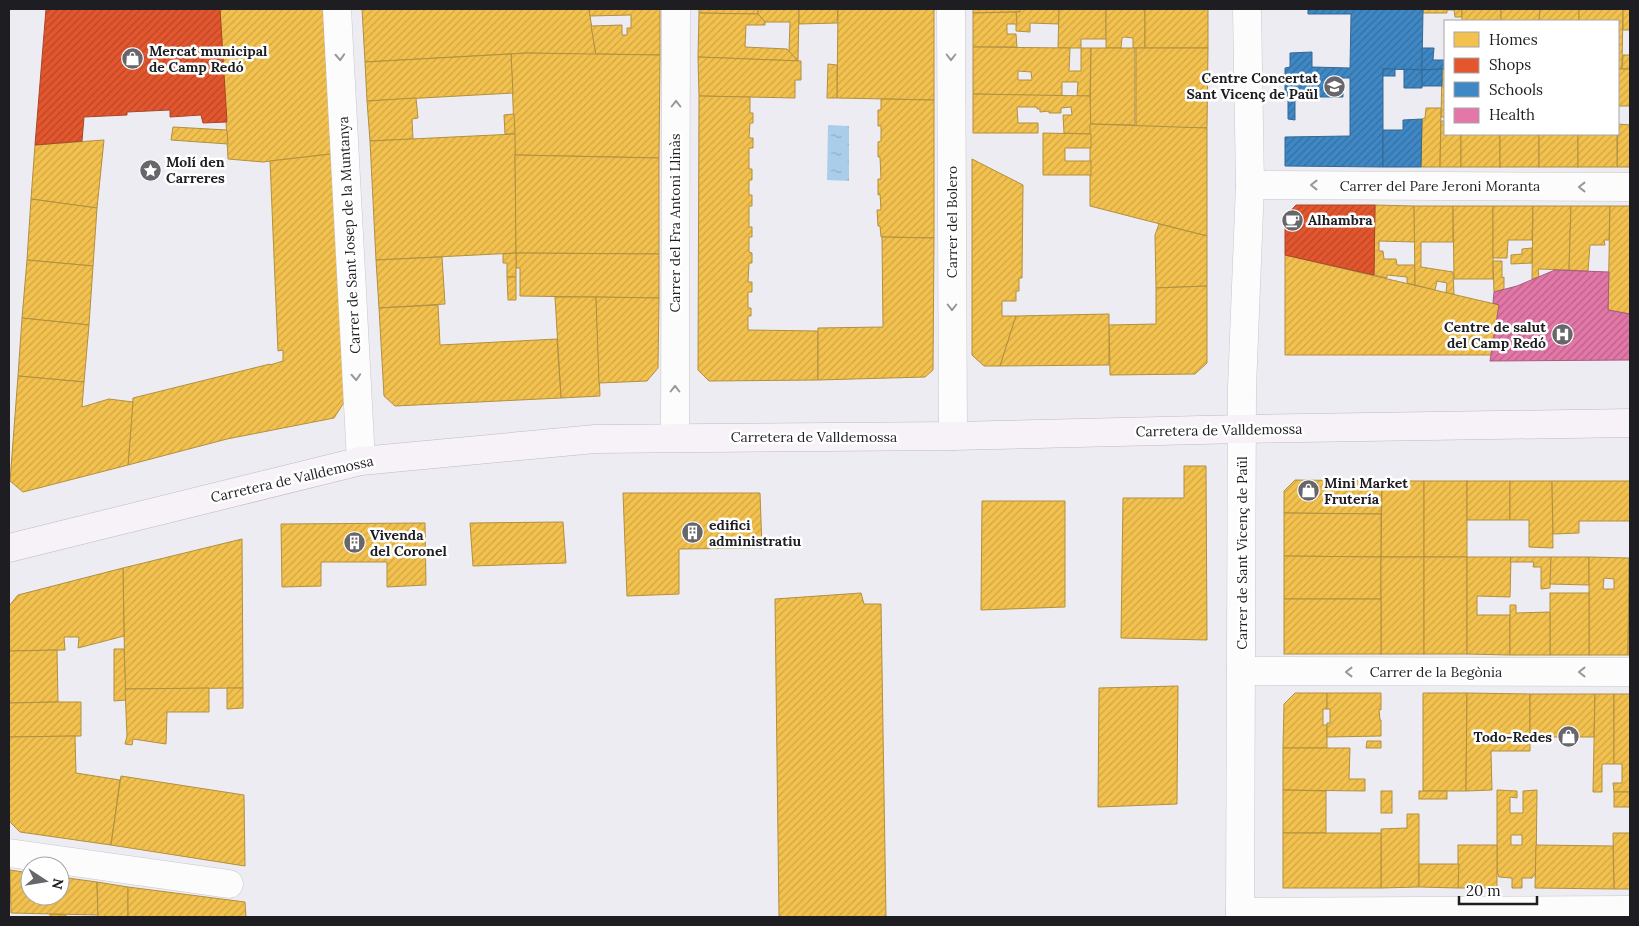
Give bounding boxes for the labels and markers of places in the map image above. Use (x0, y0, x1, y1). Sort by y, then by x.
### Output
place label: Mercat municipal de Camp Redó (149, 42, 268, 76)
shop icon: Mercat municipal de Camp Redó (121, 47, 145, 71)
place label: Centre Concertat Sant Vicenç de Paül (1186, 69, 1319, 103)
school or university icon: Centre Concertat Sant Vicenç de Paül (1322, 74, 1346, 98)
place label: Molí den Carreres (166, 153, 225, 187)
place icon: Molí den Carreres (138, 158, 162, 182)
cafe icon: Alhambra (1280, 208, 1304, 232)
place label: Alhambra (1308, 211, 1373, 229)
place label: Centre de salut del Camp Redó (1444, 318, 1546, 352)
hospital icon: Centre de salut del Camp Redó (1550, 323, 1574, 347)
place label: Mini Market Frutería (1324, 474, 1408, 508)
shop icon: Mini Market Frutería (1296, 479, 1320, 503)
place label: edifici administratiu (709, 516, 802, 550)
building icon: edifici administratiu (681, 521, 705, 545)
place label: Vivenda del Coronel (370, 526, 447, 560)
building icon: Vivenda del Coronel (342, 531, 366, 555)
shop icon: Todo-Redes (1556, 725, 1580, 749)
place label: Todo-Redes (1474, 728, 1552, 746)

